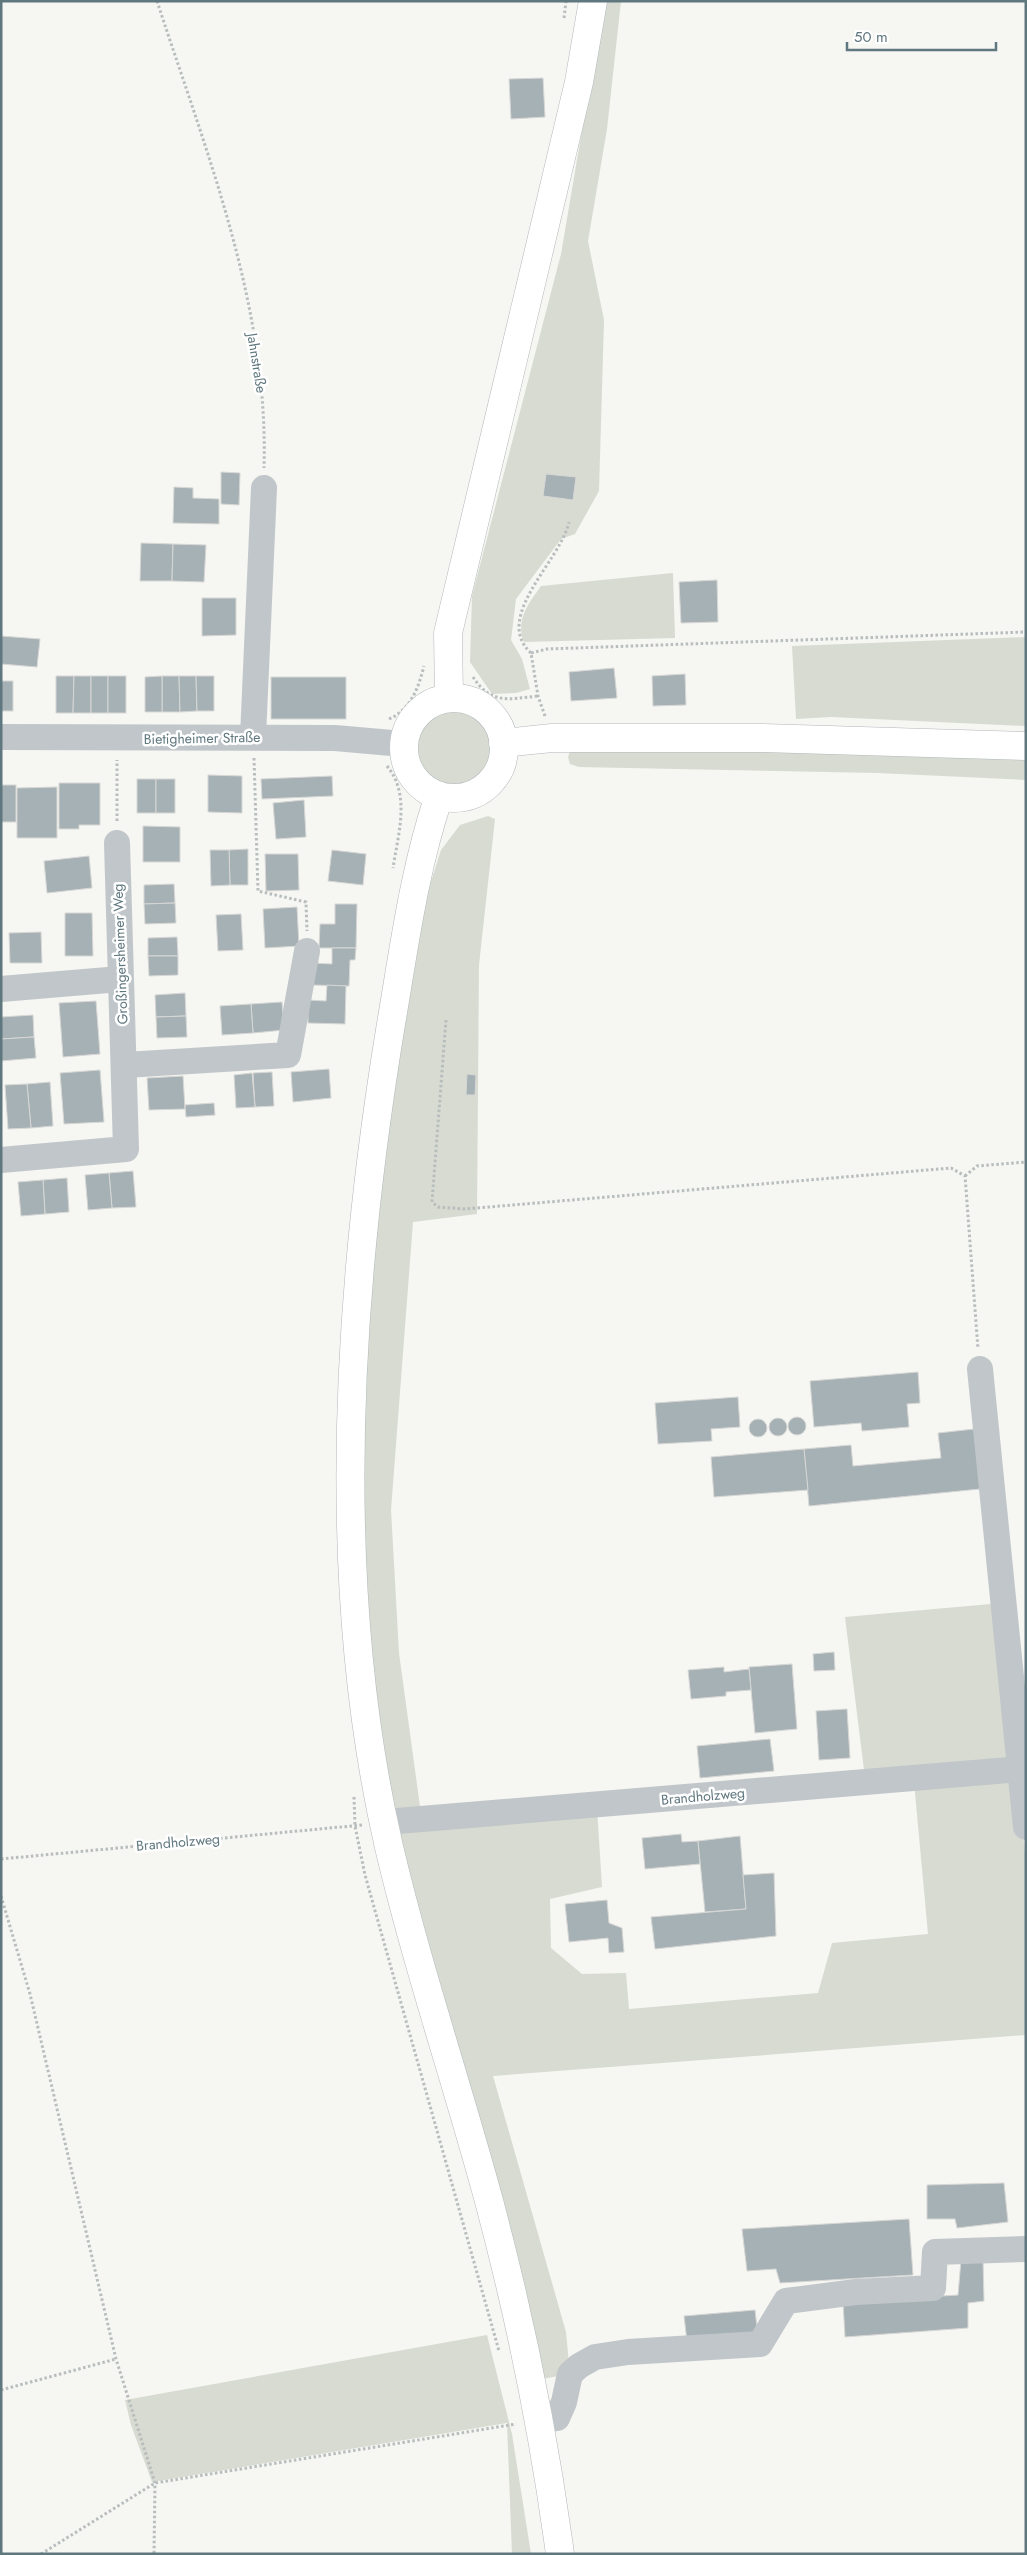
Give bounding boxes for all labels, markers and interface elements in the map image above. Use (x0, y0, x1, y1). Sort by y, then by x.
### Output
scale bar (847, 20, 996, 52)
text: 50 m (854, 26, 888, 48)
street label: Jahnstraße (242, 330, 272, 394)
street label: Bietigheimer Straße (143, 727, 261, 749)
street label: Großingersheimer Weg (108, 883, 132, 1025)
street label: Brandholzweg (660, 1782, 746, 1810)
street label: Brandholzweg (135, 1828, 221, 1856)

